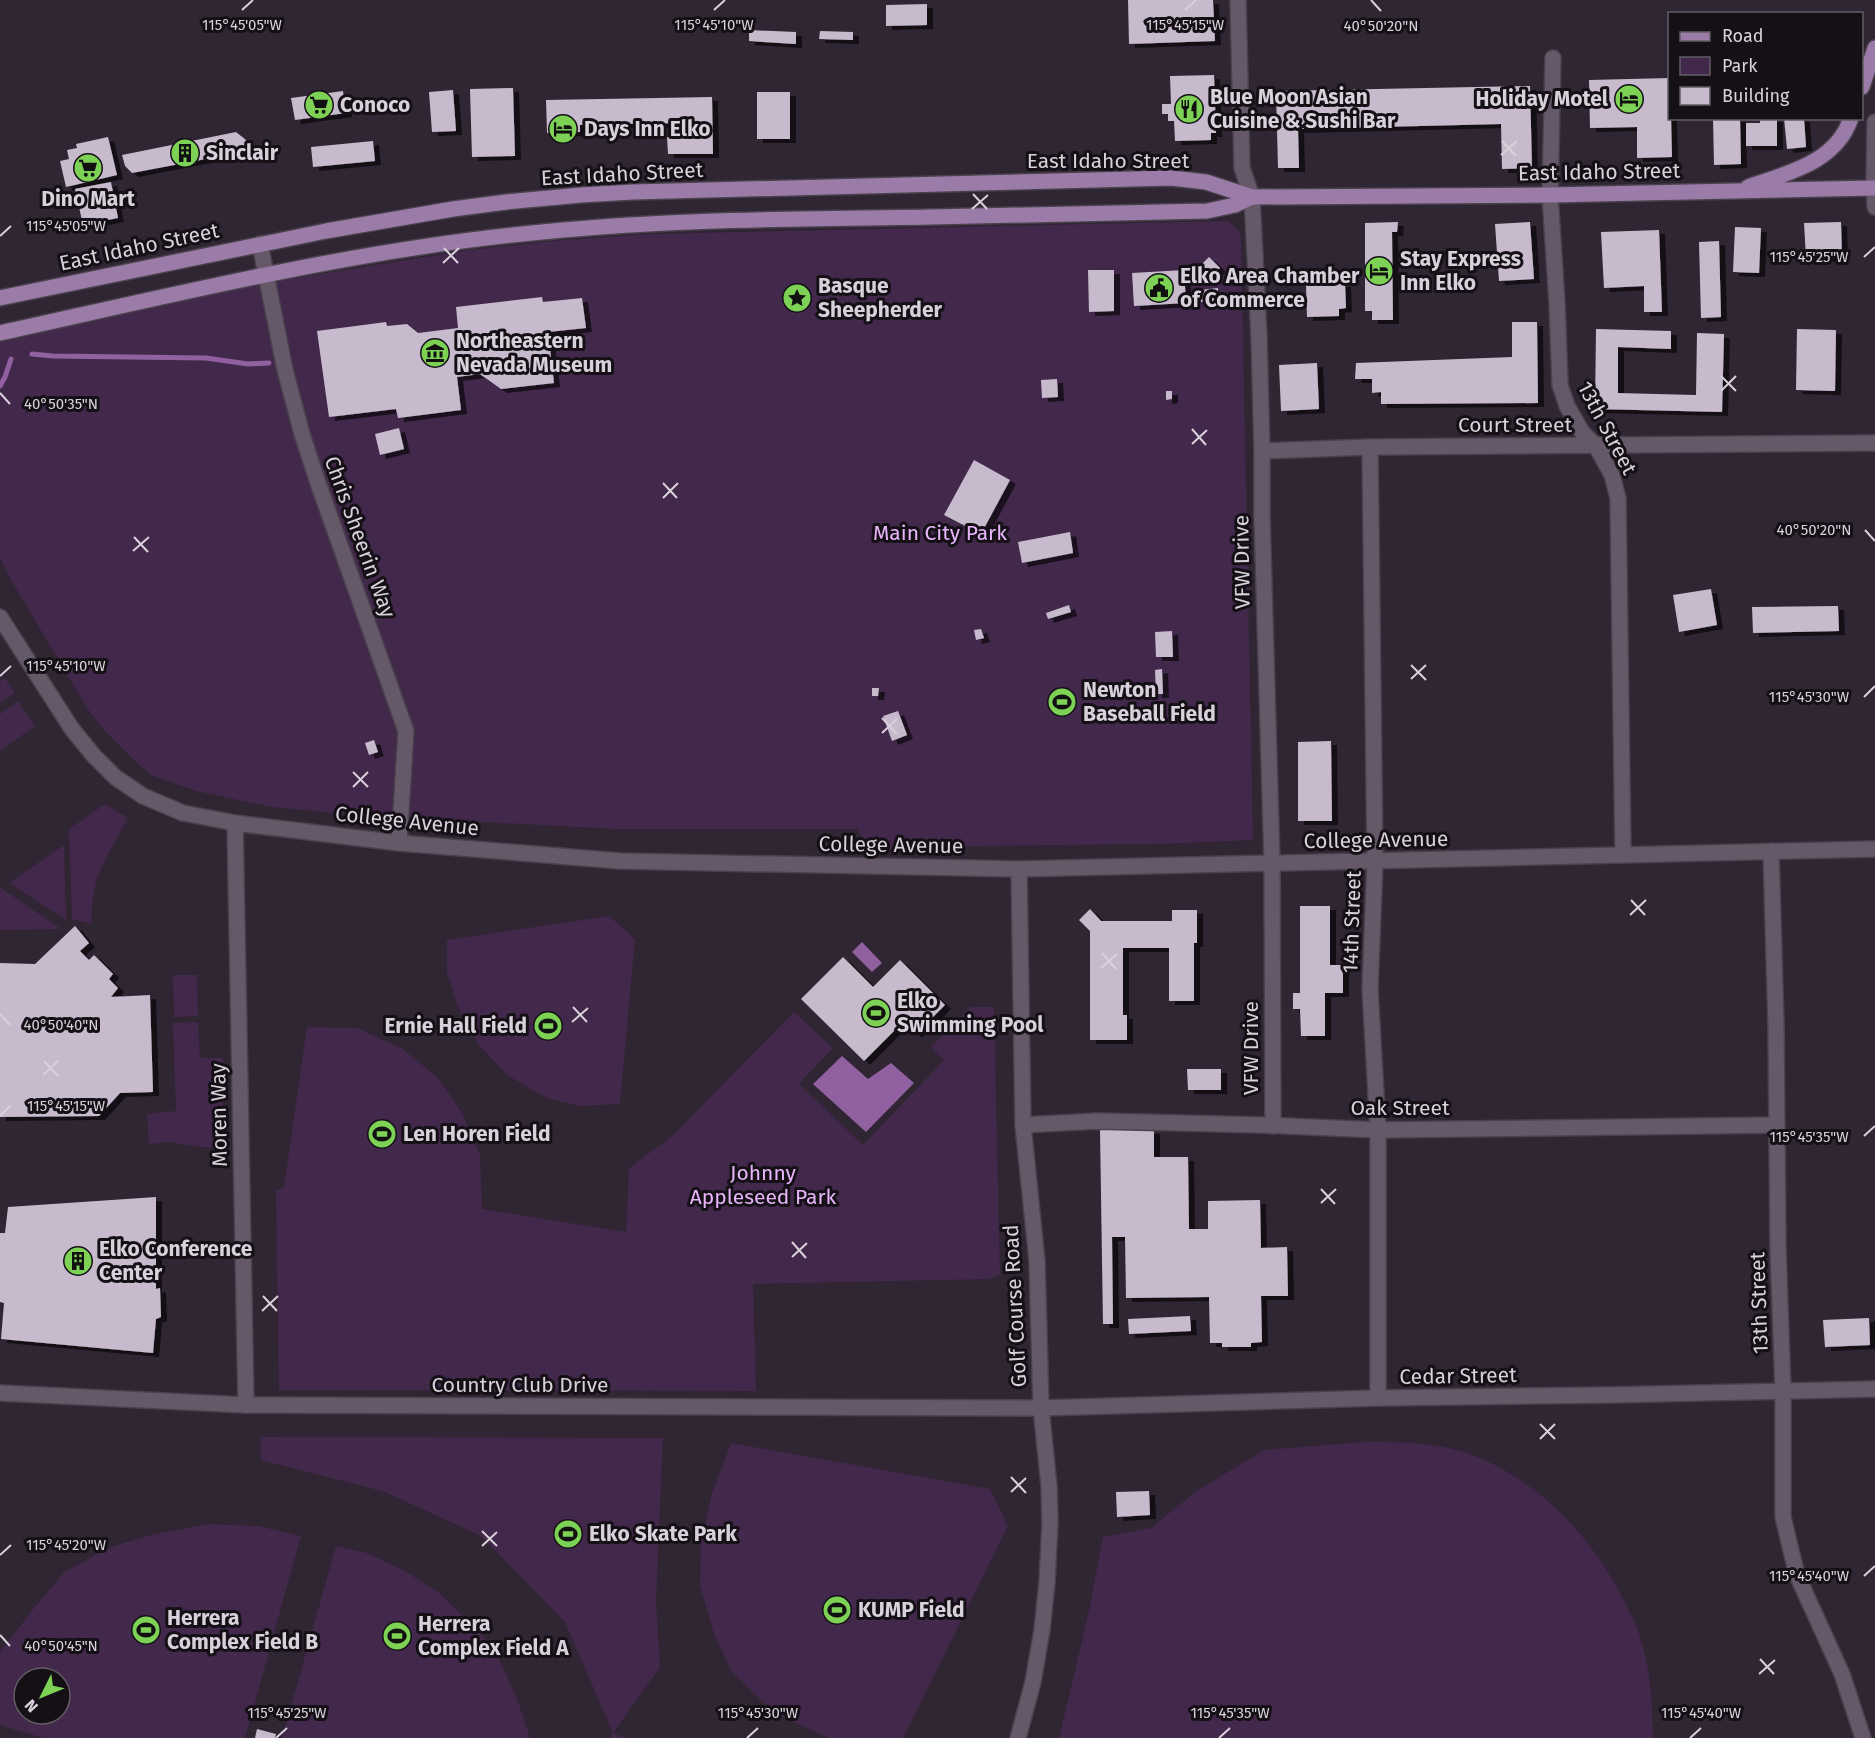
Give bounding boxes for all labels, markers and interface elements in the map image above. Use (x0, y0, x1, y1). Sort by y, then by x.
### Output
legend (1668, 12, 1863, 120)
text: 115°45'05"W (202, 16, 283, 34)
text: 115°45'10"W (674, 16, 754, 34)
text: 115°45'15"W (1146, 16, 1225, 34)
text: 40°50'20"N (1343, 17, 1419, 35)
text: Road (1722, 25, 1764, 47)
text: Park (1722, 55, 1758, 77)
hotel icon: Holiday Motel (1613, 83, 1645, 115)
place label: Blue Moon Asian Cuisine & Sushi Bar (1210, 84, 1396, 134)
text: Building (1722, 85, 1790, 107)
place label: Holiday Motel (1476, 86, 1609, 112)
supermarket icon: Conoco (303, 89, 335, 121)
place label: Conoco (340, 92, 410, 118)
restaurant icon: Blue Moon Asian Cuisine & Sushi Bar (1173, 93, 1205, 125)
hotel icon: Days Inn Elko (547, 113, 579, 145)
place label: Days Inn Elko (584, 116, 711, 142)
building icon: Sinclair (169, 137, 201, 169)
place label: Sinclair (206, 140, 279, 166)
street label: East Idaho Street (1027, 148, 1190, 174)
supermarket icon: Dino Mart (72, 152, 104, 184)
street label: East Idaho Street (540, 157, 704, 191)
street label: East Idaho Street (1518, 158, 1681, 186)
place label: Dino Mart (41, 186, 136, 212)
text: 115°45'05"W (26, 217, 107, 235)
street label: East Idaho Street (57, 217, 222, 277)
place label: Stay Express Inn Elko (1400, 246, 1521, 296)
text: 115°45'25"W (1769, 248, 1849, 266)
hotel icon: Stay Express Inn Elko (1363, 255, 1395, 287)
place label: Elko Area Chamber of Commerce (1180, 263, 1360, 313)
public building icon: Elko Area Chamber of Commerce (1143, 272, 1175, 304)
place label: Basque Sheepherder (818, 273, 943, 323)
place icon: Basque Sheepherder (781, 282, 813, 314)
place label: Northeastern Nevada Museum (456, 328, 612, 378)
museum icon: Northeastern Nevada Museum (419, 337, 451, 369)
street label: 13th Street (1572, 377, 1643, 480)
text: 40°50'35"N (24, 395, 98, 413)
street label: Court Street (1458, 412, 1572, 438)
street label: Chris Sheerin Way (319, 453, 402, 622)
street label: VFW Drive (1228, 515, 1256, 609)
park label: Main City Park (873, 520, 1007, 546)
text: 40°50'20"N (1776, 521, 1852, 539)
text: 115°45'10"W (26, 657, 106, 675)
place label: Newton Baseball Field (1083, 677, 1216, 727)
sports icon: Newton Baseball Field (1046, 686, 1078, 718)
text: 115°45'30"W (1769, 688, 1850, 706)
street label: College Avenue (334, 801, 480, 841)
street label: College Avenue (1304, 826, 1448, 854)
street label: College Avenue (819, 831, 963, 859)
street label: 14th Street (1337, 870, 1367, 974)
place label: Elko Swimming Pool (897, 988, 1044, 1038)
sports icon: Elko Swimming Pool (860, 997, 892, 1029)
street label: VFW Drive (1238, 1001, 1264, 1095)
sports icon: Ernie Hall Field (532, 1010, 564, 1042)
place label: Ernie Hall Field (385, 1013, 527, 1039)
text: 40°50'40"N (23, 1016, 99, 1034)
street label: Moren Way (205, 1062, 233, 1167)
street label: Oak Street (1350, 1095, 1450, 1121)
text: 115°45'15"W (27, 1097, 106, 1115)
sports icon: Len Horen Field (366, 1118, 398, 1150)
place label: Len Horen Field (403, 1121, 551, 1147)
text: 115°45'35"W (1769, 1128, 1849, 1146)
park label: Johnny Appleseed Park (690, 1160, 837, 1210)
street label: Golf Course Road (998, 1224, 1032, 1388)
place label: Elko Conference Center (99, 1236, 253, 1286)
building icon: Elko Conference Center (62, 1245, 94, 1277)
street label: 13th Street (1744, 1251, 1774, 1354)
street label: Cedar Street (1399, 1362, 1517, 1390)
street label: Country Club Drive (432, 1372, 608, 1398)
sports icon: Elko Skate Park (552, 1518, 584, 1550)
place label: Elko Skate Park (589, 1521, 737, 1547)
text: 115°45'20"W (26, 1536, 107, 1554)
text: 115°45'40"W (1769, 1567, 1850, 1585)
sports icon: KUMP Field (821, 1594, 853, 1626)
place label: KUMP Field (858, 1597, 965, 1623)
place label: Herrera Complex Field B (167, 1605, 318, 1655)
place label: Herrera Complex Field A (418, 1611, 569, 1661)
sports icon: Herrera Complex Field B (130, 1614, 162, 1646)
sports icon: Herrera Complex Field A (381, 1620, 413, 1652)
text: 40°50'45"N (24, 1637, 98, 1655)
north arrow (12, 1666, 72, 1726)
text: N (21, 1696, 42, 1716)
text: 115°45'25"W (247, 1704, 327, 1722)
text: 115°45'30"W (718, 1704, 799, 1722)
text: 115°45'35"W (1190, 1704, 1270, 1722)
text: 115°45'40"W (1661, 1704, 1742, 1722)

